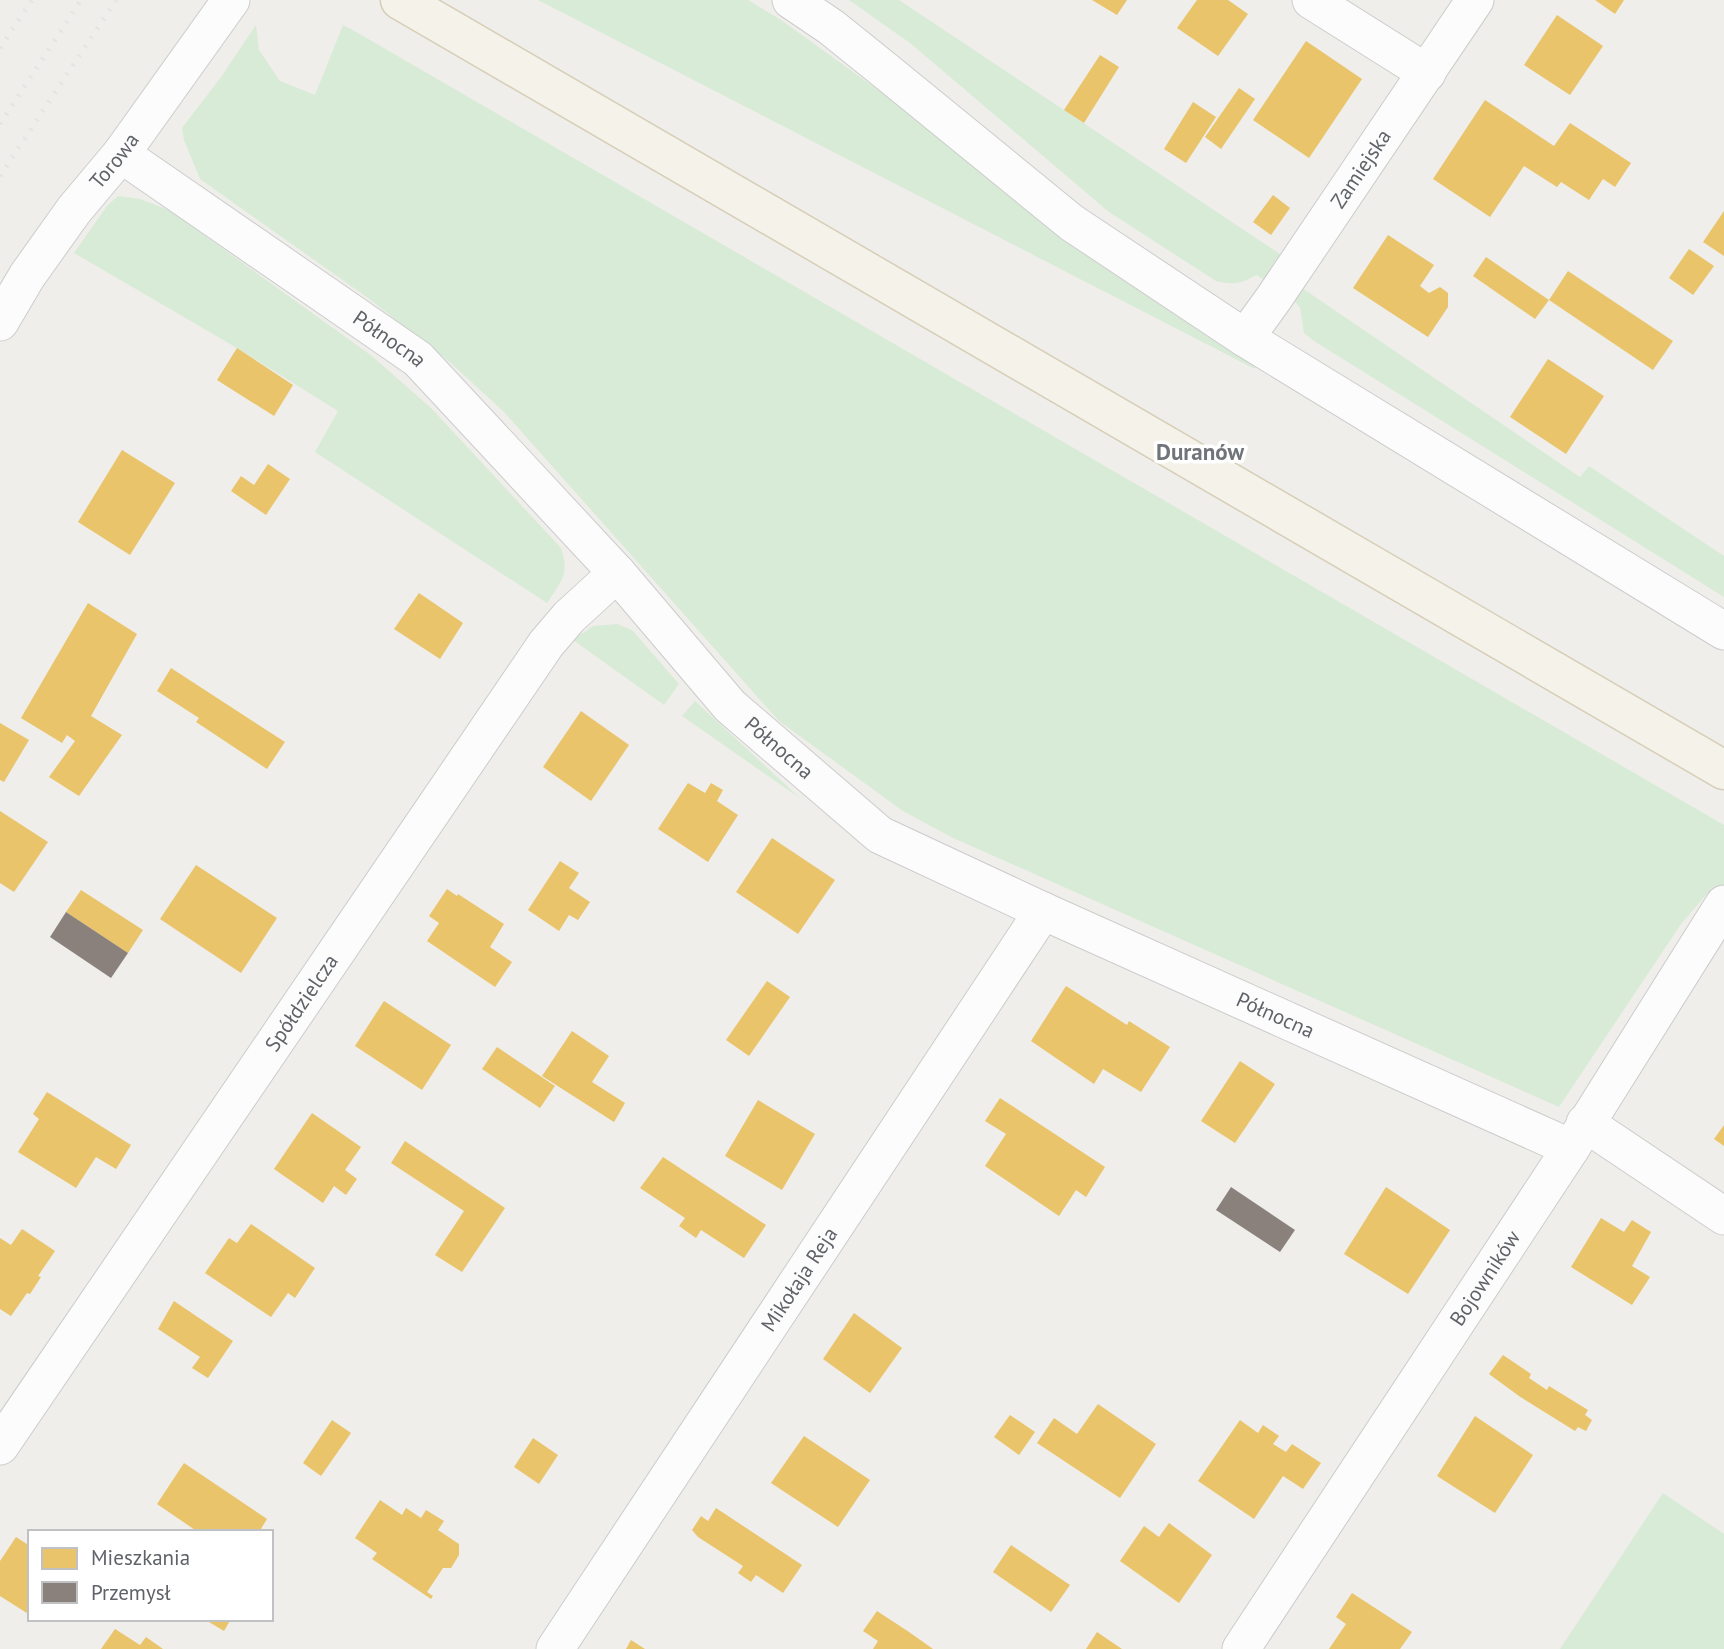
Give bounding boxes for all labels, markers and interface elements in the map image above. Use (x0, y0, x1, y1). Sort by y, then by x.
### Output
street label: Zamiejska (1324, 124, 1397, 213)
street label: Torowa (84, 127, 145, 194)
street label: Północna (348, 304, 433, 373)
district label: Duranów (1156, 437, 1244, 466)
street label: Północna (739, 710, 819, 785)
street label: Spółdzielcza (259, 949, 344, 1057)
street label: Północna (1232, 986, 1319, 1044)
street label: Mikołaja Reja (755, 1222, 843, 1337)
street label: Bojowników (1444, 1225, 1526, 1331)
legend (28, 1530, 273, 1621)
text: Mieszkania (91, 1544, 190, 1571)
text: Przemysł (91, 1579, 171, 1606)

